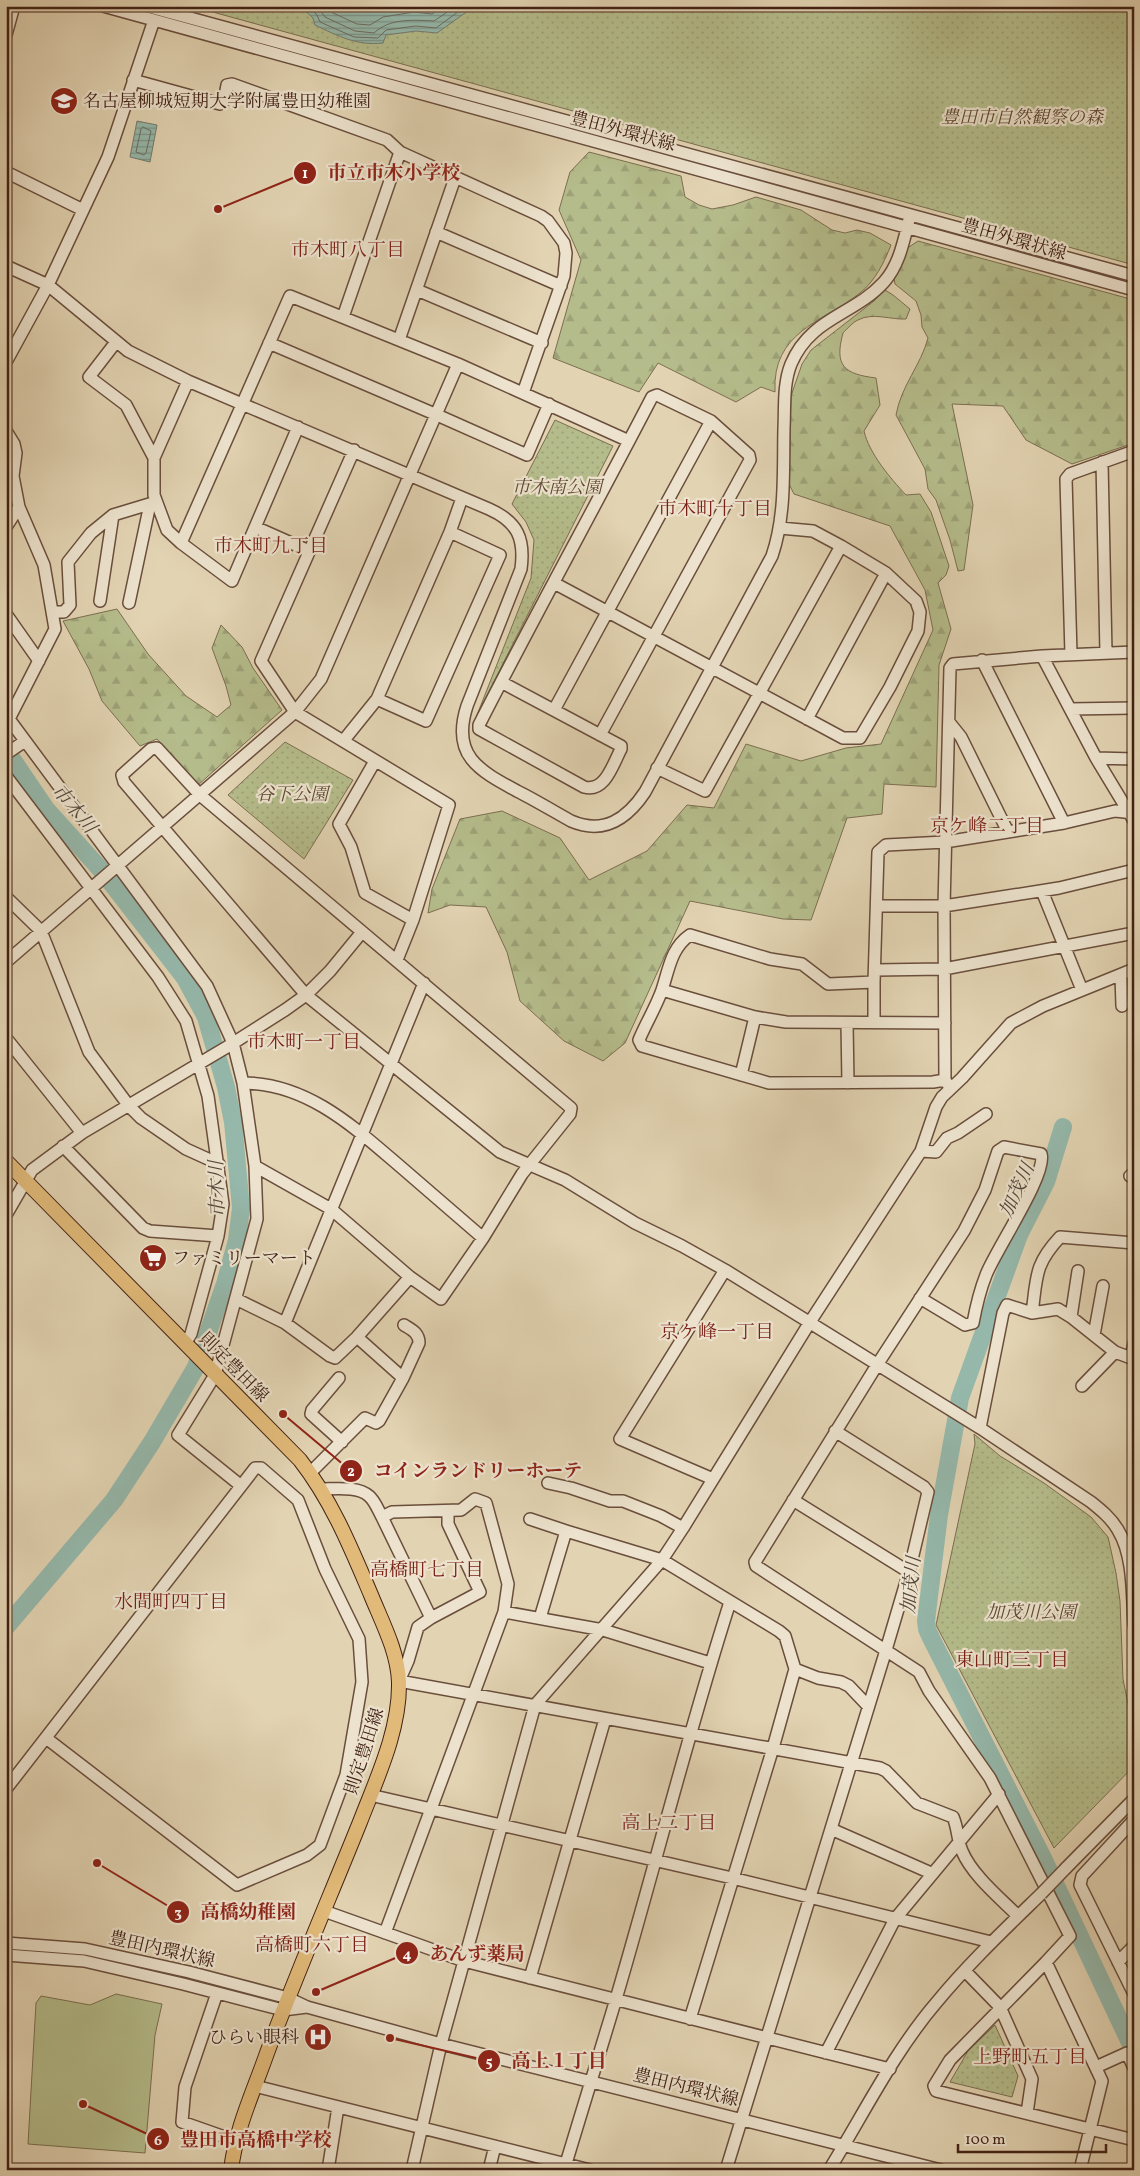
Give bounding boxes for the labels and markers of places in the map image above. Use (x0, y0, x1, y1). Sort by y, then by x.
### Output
school or university icon: 名古屋柳城短期大学附属豊田幼稚園 (49, 86, 79, 116)
place label: 名古屋柳城短期大学附属豊田幼稚園 (83, 90, 371, 115)
callout: 市立市木小学校 (293, 156, 471, 190)
supermarket icon: ファミリーマート (138, 1243, 168, 1273)
place label: ファミリーマート (172, 1247, 316, 1272)
callout: コインランドリーホーテ (339, 1454, 593, 1488)
callout: 高橋幼稚園 (165, 1895, 305, 1929)
callout: あんず薬局 (395, 1936, 535, 1970)
hospital icon: ひらい眼科 (303, 2022, 333, 2052)
place label: ひらい眼科 (209, 2026, 299, 2051)
callout: 高上１丁目 (476, 2044, 616, 2078)
callout: 豊田市高橋中学校 (145, 2122, 342, 2156)

